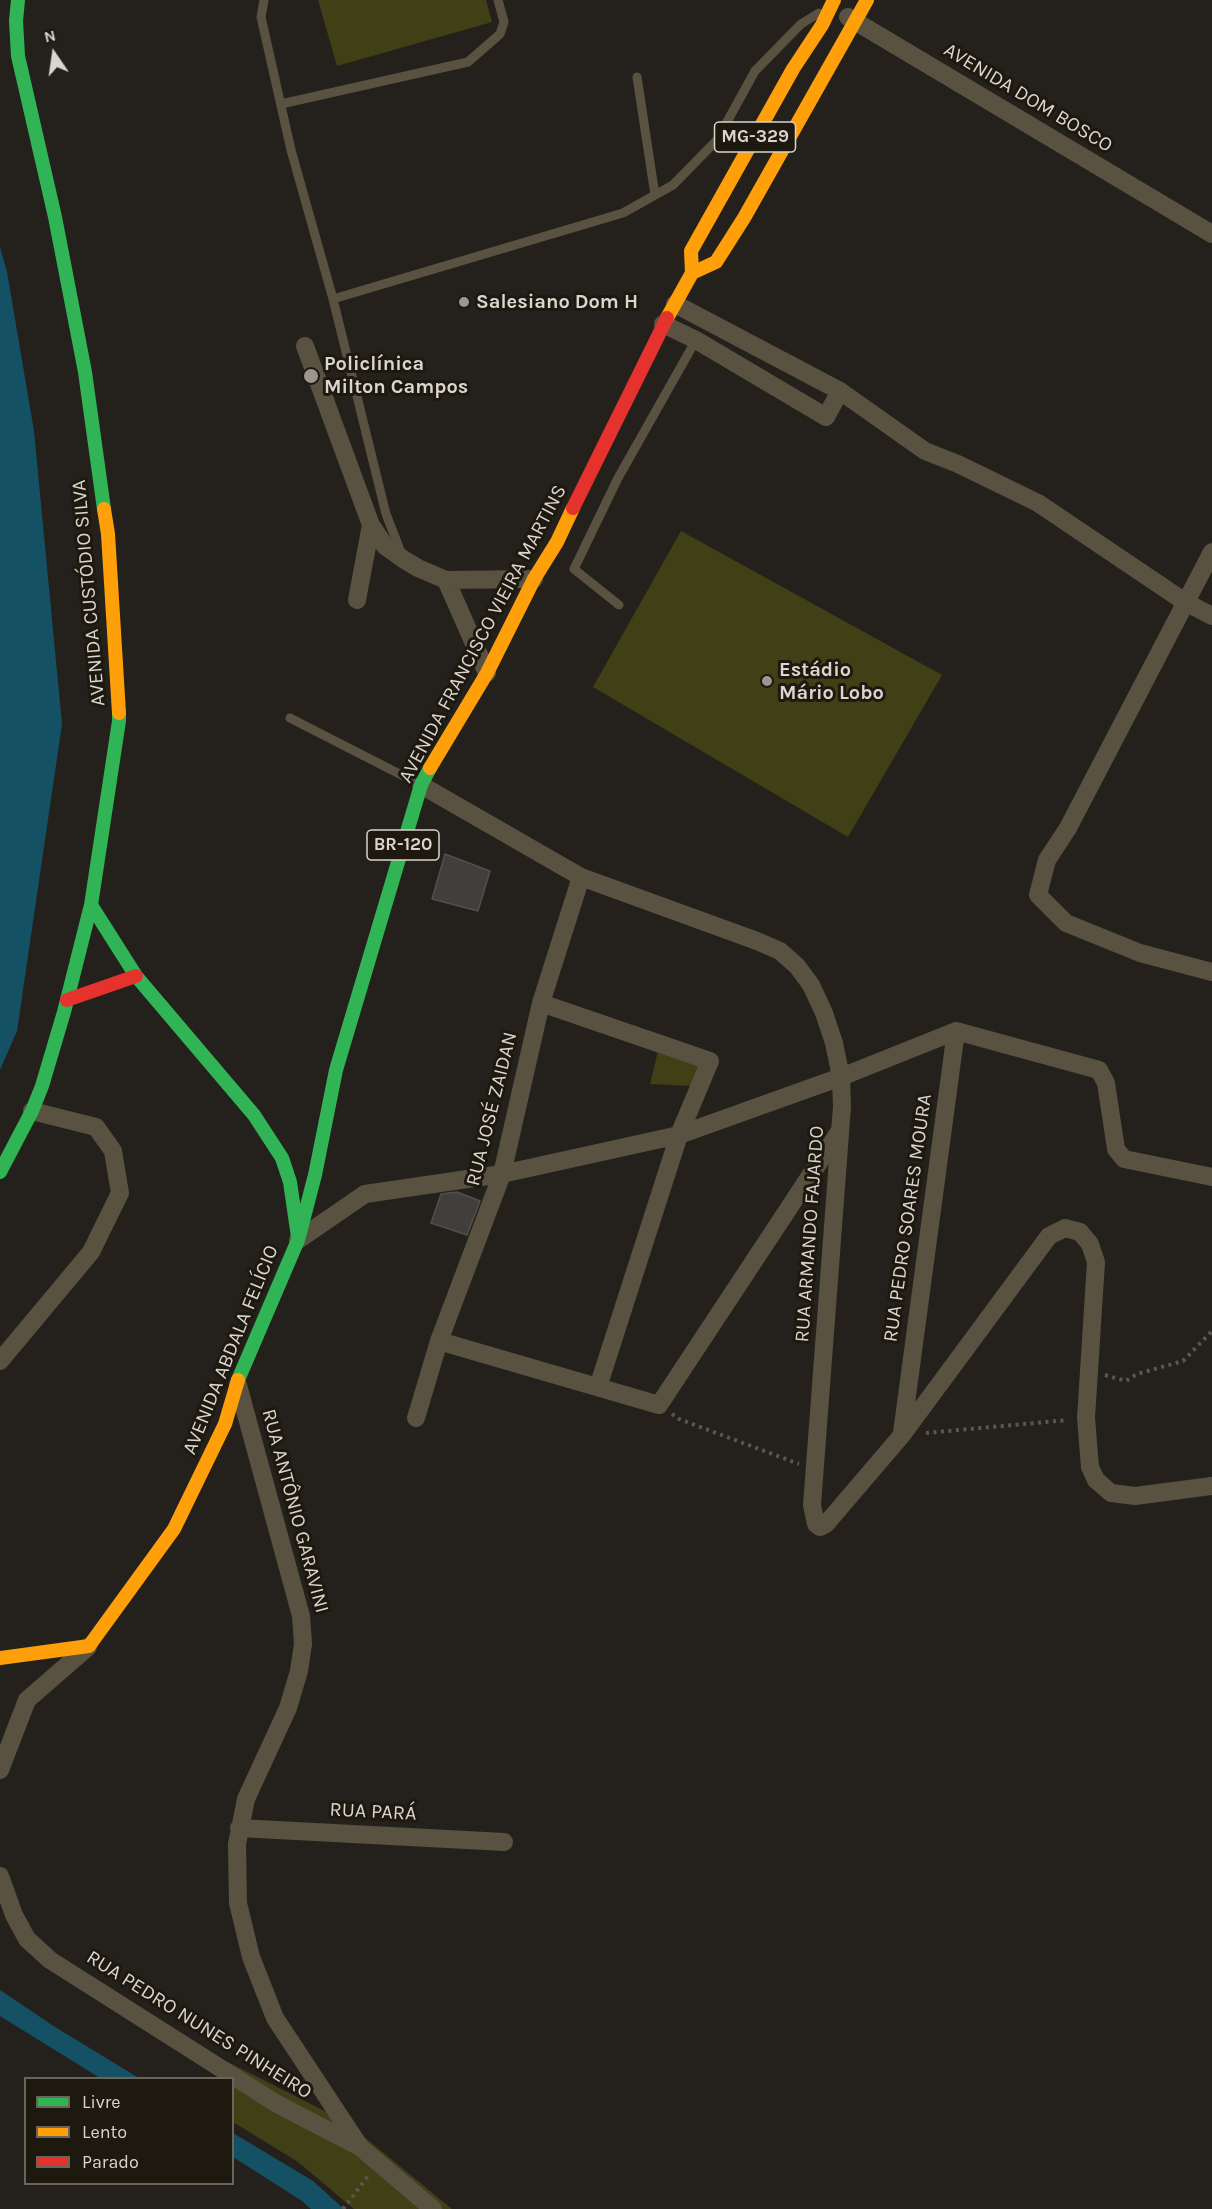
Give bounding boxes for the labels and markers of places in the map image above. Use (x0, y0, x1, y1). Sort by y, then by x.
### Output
place label: Salesiano Dom H (476, 290, 638, 314)
marker: Salesiano Dom H (457, 295, 471, 309)
place label: Policlínica Milton Campos (324, 352, 468, 399)
marker: Policlínica Milton Campos (302, 367, 320, 385)
place label: Estádio Mário Lobo (779, 658, 884, 705)
marker: Estádio Mário Lobo (760, 674, 774, 688)

